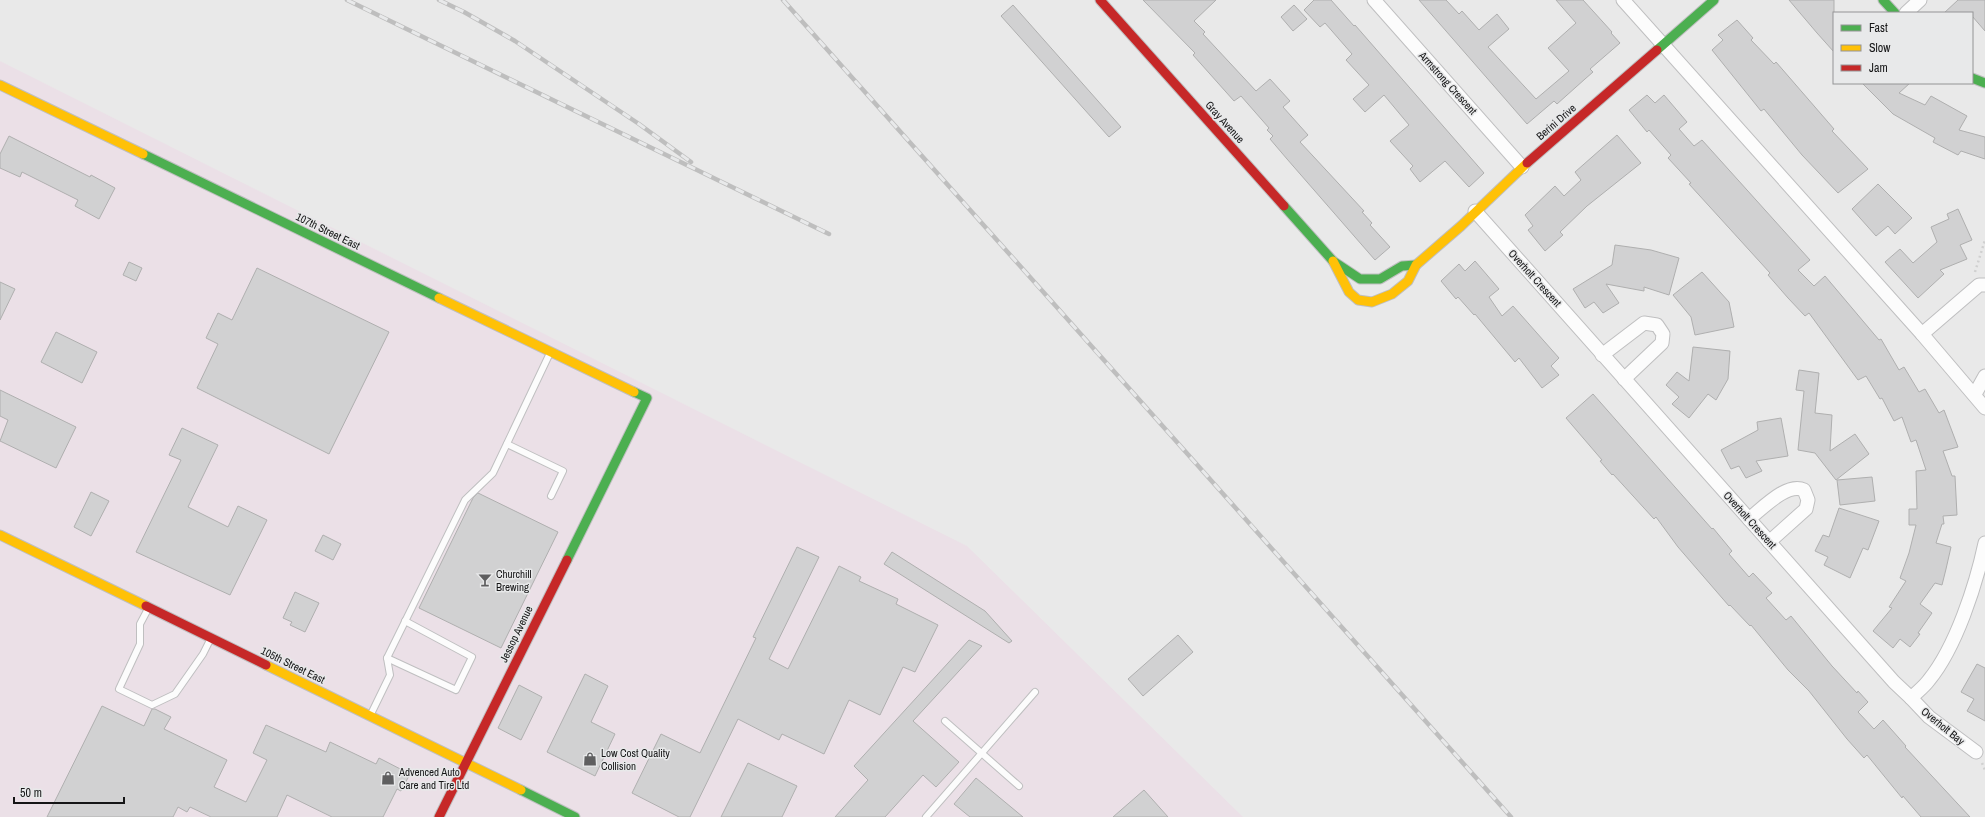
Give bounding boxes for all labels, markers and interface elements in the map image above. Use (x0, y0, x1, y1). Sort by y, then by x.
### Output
legend (1833, 12, 1973, 84)
text: Fast (1869, 20, 1888, 36)
text: Slow (1869, 40, 1891, 56)
street label: Armstrong Crescent (1415, 48, 1480, 118)
text: Jam (1869, 60, 1888, 76)
street label: Gray Avenue (1202, 98, 1248, 146)
street label: Berini Drive (1533, 101, 1579, 143)
street label: 107th Street East (294, 209, 363, 253)
street label: Overholt Crescent (1505, 246, 1565, 310)
street label: Overholt Crescent (1720, 488, 1780, 552)
place label: Churchill Brewing (496, 567, 532, 594)
bar icon: Churchill Brewing (477, 572, 493, 588)
street label: Jessop Avenue (496, 604, 536, 664)
street label: 105th Street East (259, 643, 328, 687)
street label: Overholt Bay (1918, 704, 1968, 748)
place label: Low Cost Quality Collision (601, 746, 670, 773)
shop icon: Low Cost Quality Collision (582, 751, 598, 767)
place label: Advenced Auto Care and Tire Ltd (398, 765, 469, 792)
shop icon: Advenced Auto Care and Tire Ltd (380, 770, 396, 786)
scale bar (14, 779, 124, 805)
text: 50 m (20, 785, 42, 801)

